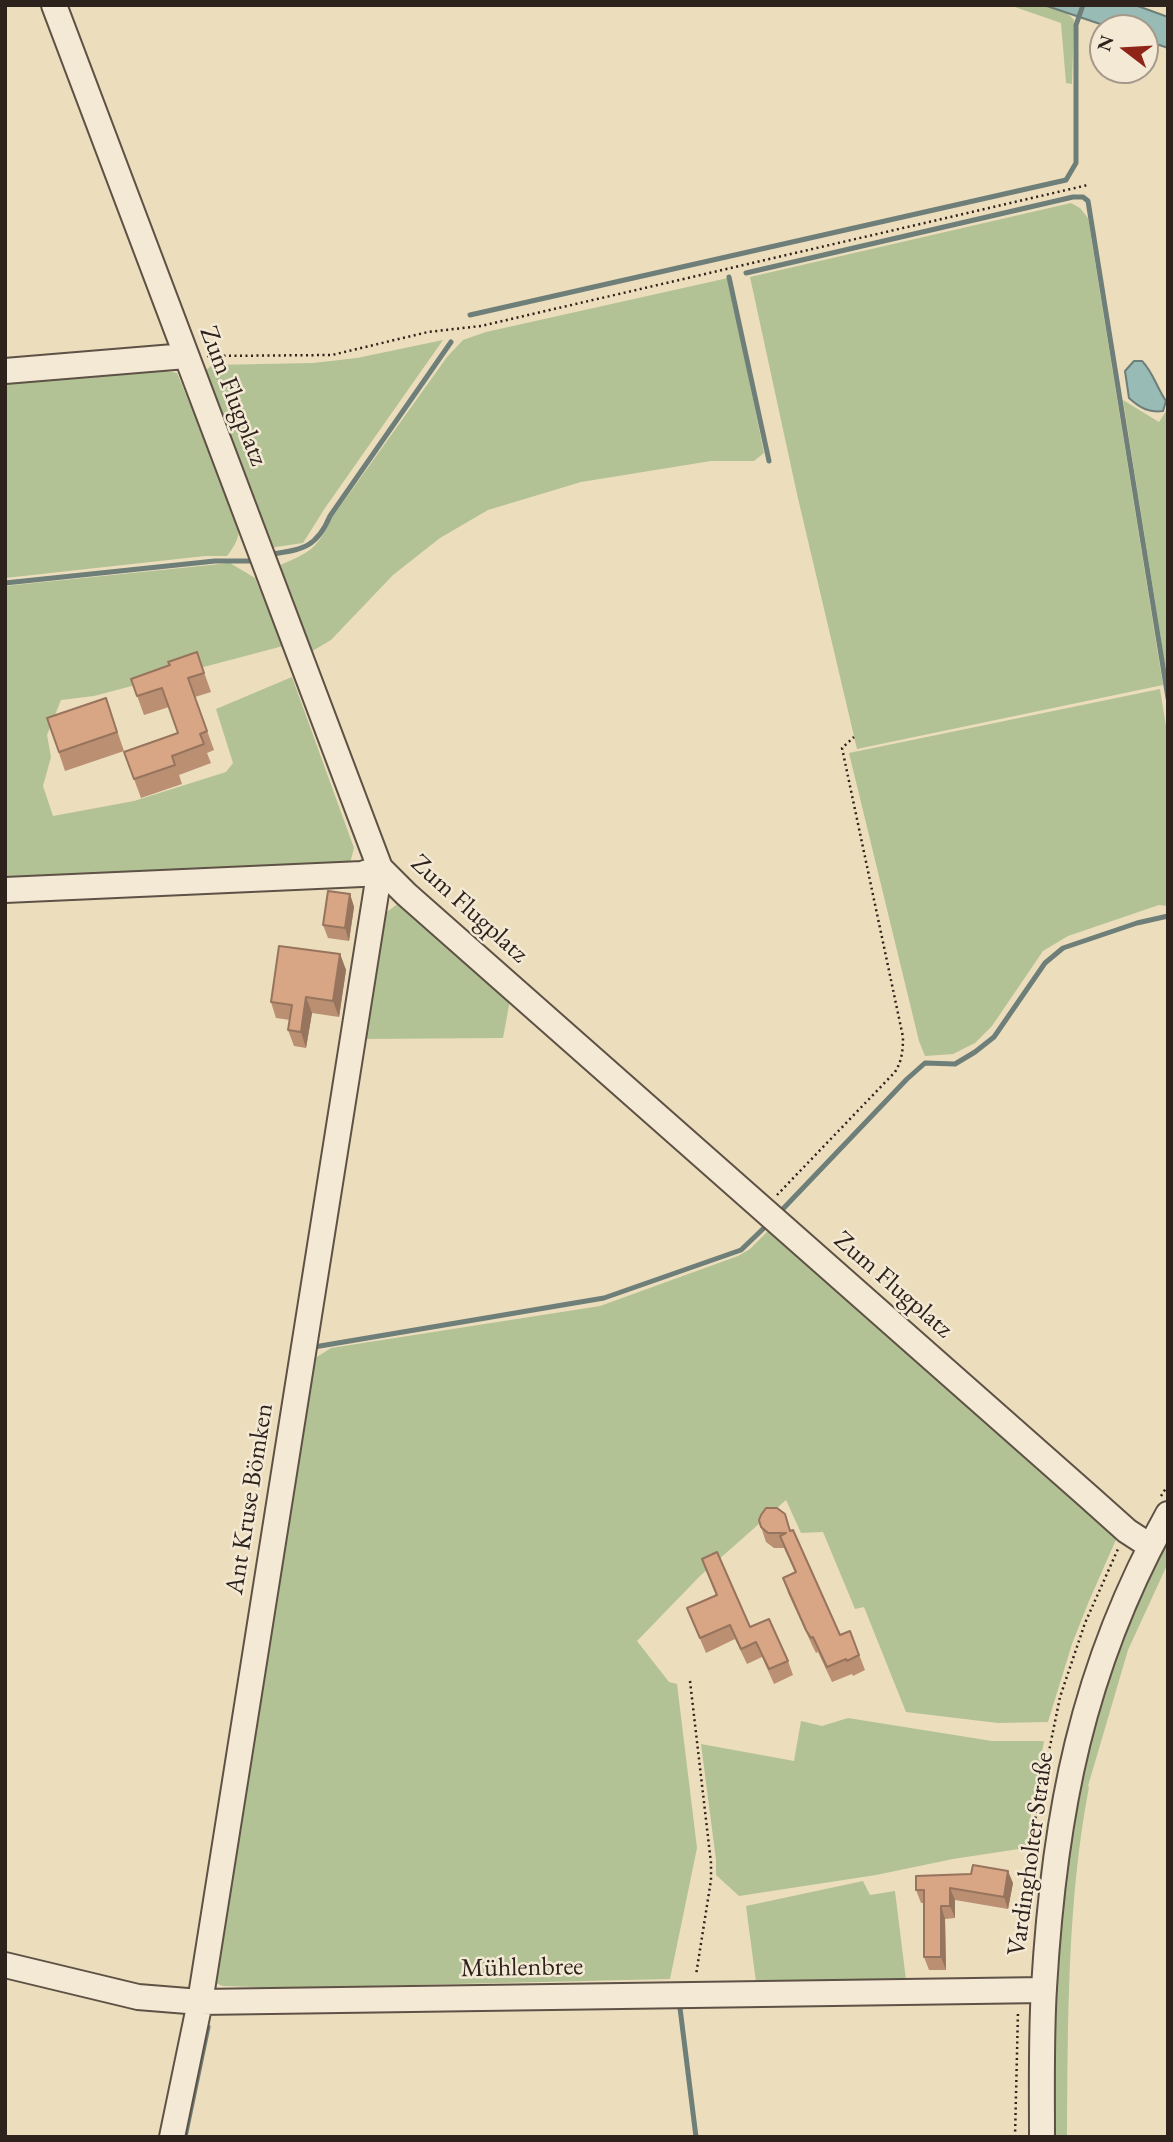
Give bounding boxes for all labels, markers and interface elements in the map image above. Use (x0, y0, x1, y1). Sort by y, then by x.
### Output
north arrow (1089, 14, 1159, 84)
text: N (1091, 32, 1120, 54)
street label: Zum Flugplatz (192, 322, 274, 470)
street label: Zum Flugplatz (404, 848, 534, 970)
street label: Zum Flugplatz (827, 1225, 959, 1345)
street label: Ant Kruse Bömken (219, 1401, 281, 1597)
street label: Vardingholter Straße (1001, 1750, 1061, 1958)
street label: Mühlenbree (460, 1951, 584, 1985)

